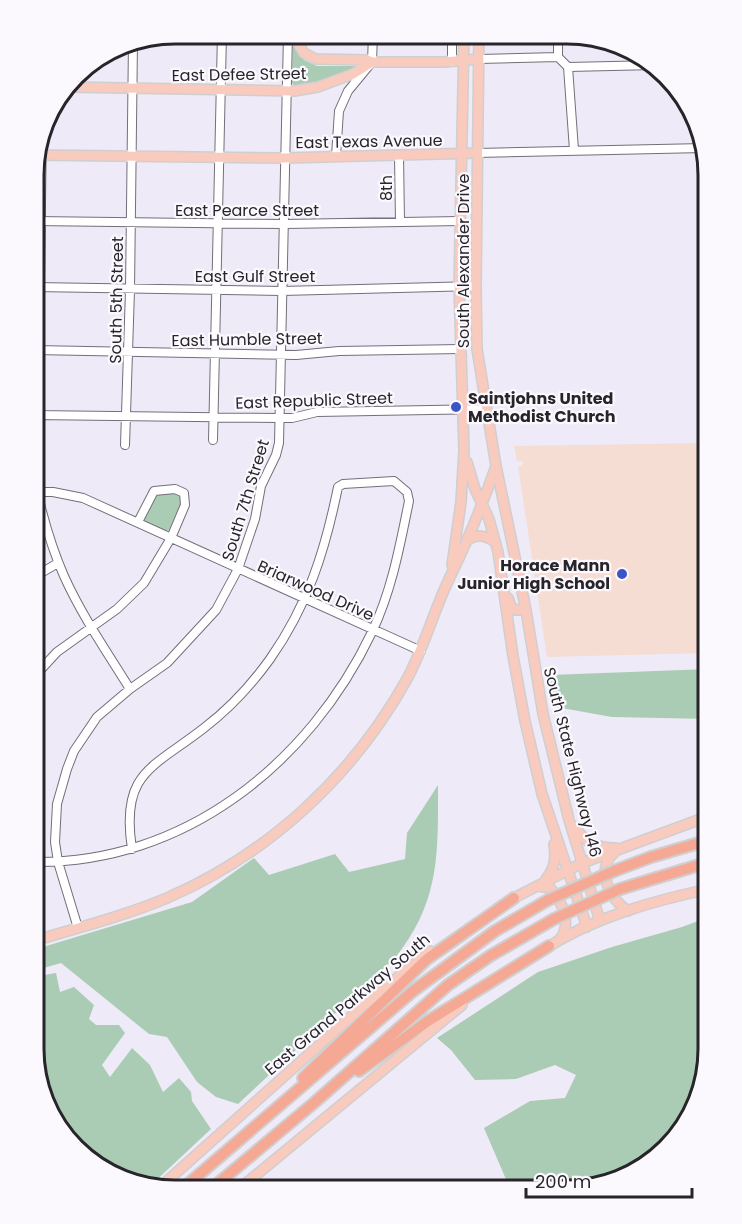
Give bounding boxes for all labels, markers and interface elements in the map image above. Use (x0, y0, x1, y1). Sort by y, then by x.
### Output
street label: East Defee Street (171, 62, 307, 87)
street label: East Texas Avenue (295, 129, 443, 154)
street label: South Alexander Drive (452, 174, 475, 348)
street label: 8th (375, 175, 398, 201)
street label: East Pearce Street (175, 199, 319, 222)
street label: South 5th Street (104, 236, 129, 364)
street label: East Gulf Street (195, 265, 315, 288)
street label: East Humble Street (171, 327, 323, 352)
street label: East Republic Street (235, 386, 393, 415)
place label: Saintjohns United Methodist Church (468, 387, 616, 428)
marker: Saintjohns United Methodist Church (449, 400, 463, 414)
street label: South 7th Street (216, 436, 275, 564)
street label: Briarwood Drive (254, 554, 378, 626)
place label: Horace Mann Junior High School (457, 554, 610, 595)
marker: Horace Mann Junior High School (615, 567, 629, 581)
street label: South State Highway 146 (538, 665, 607, 859)
street label: East Grand Parkway South (260, 928, 435, 1081)
scale bar (526, 1161, 692, 1199)
text: 200 m (535, 1169, 591, 1194)

